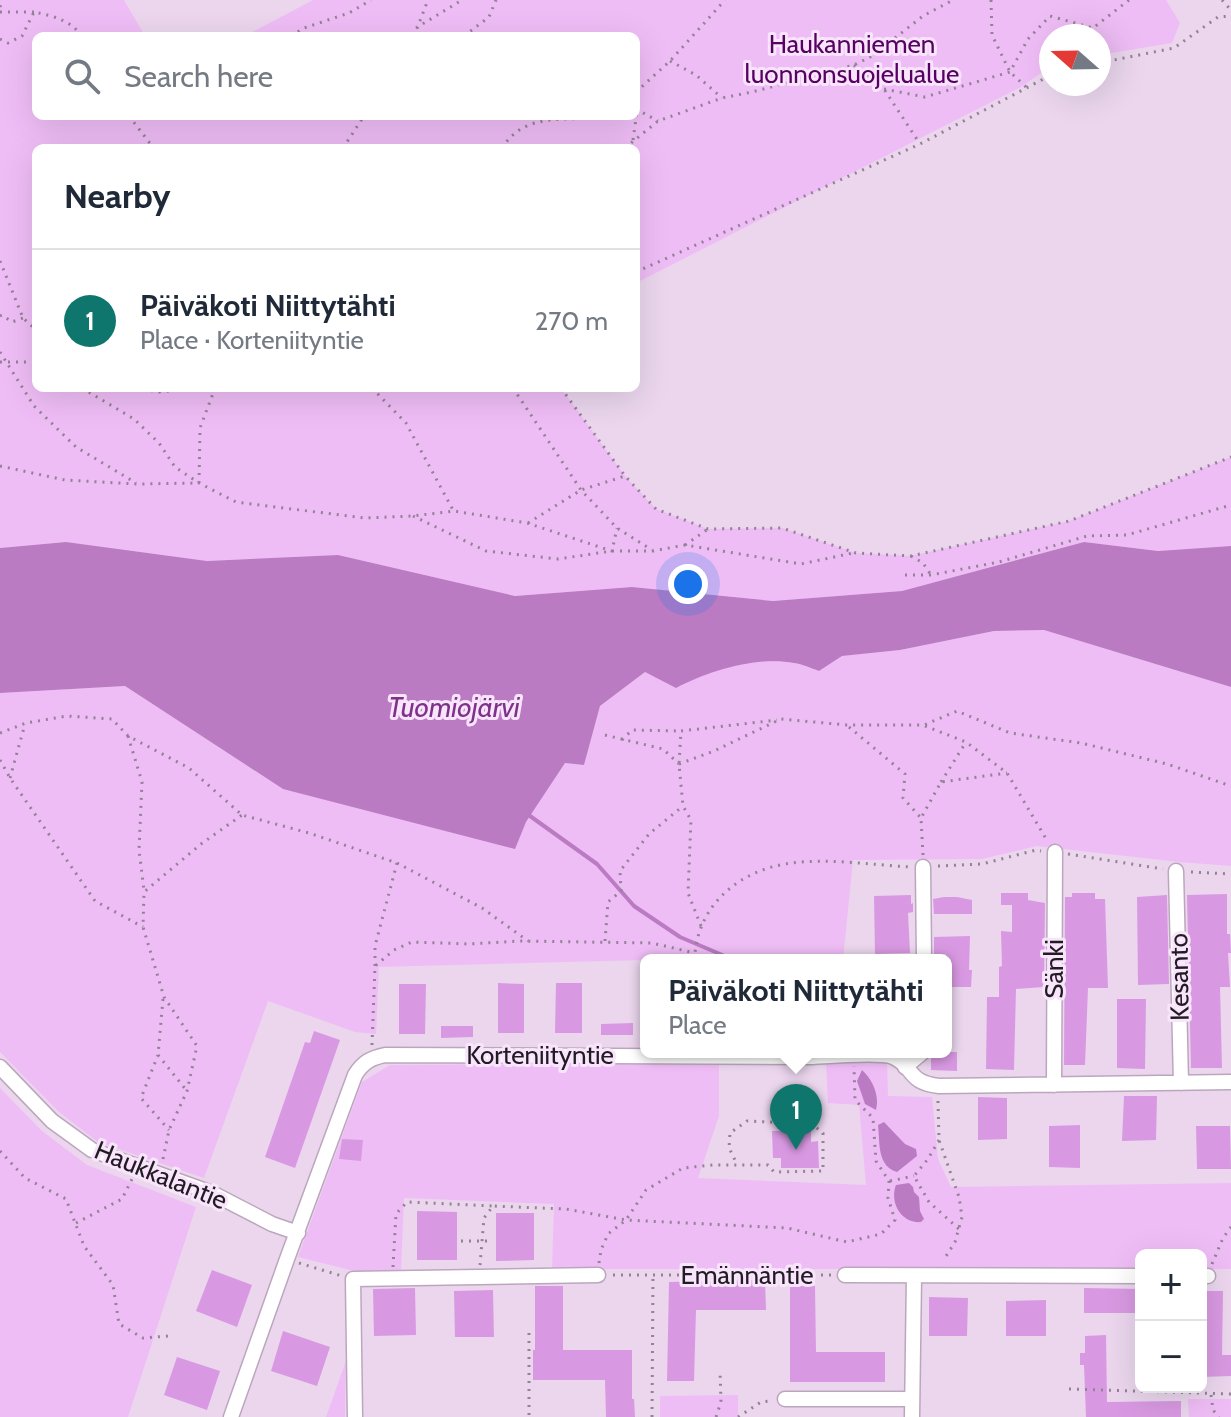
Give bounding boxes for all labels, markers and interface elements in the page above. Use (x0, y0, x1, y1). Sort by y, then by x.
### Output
north arrow (1039, 24, 1111, 96)
park label: Haukanniemen luonnonsuojelualue (745, 28, 959, 90)
search box (32, 32, 640, 120)
icon: search (60, 54, 104, 98)
text: Search here (124, 58, 273, 95)
text: Nearby (64, 175, 171, 217)
text: Päiväkoti Niittytähti (140, 287, 396, 324)
text: 1 (85, 305, 95, 337)
text: 270 m (535, 305, 608, 337)
text: Place · Korteniityntie (140, 324, 364, 356)
your location (668, 564, 708, 604)
water label: Tuomiojärvi (388, 690, 521, 724)
street label: Kesanto (1162, 933, 1196, 1021)
street label: Sänki (1038, 939, 1070, 999)
popup (640, 954, 952, 1058)
text: Päiväkoti Niittytähti (668, 972, 924, 1009)
text: Place (668, 1009, 726, 1041)
street label: Korteniityntie (466, 1039, 614, 1071)
pin: 1 (770, 1084, 822, 1150)
street label: Haukkalantie (90, 1134, 232, 1216)
map controls (1135, 1249, 1207, 1393)
button: + (1135, 1249, 1207, 1321)
street label: Emännäntie (681, 1259, 813, 1291)
button: − (1135, 1321, 1207, 1393)

